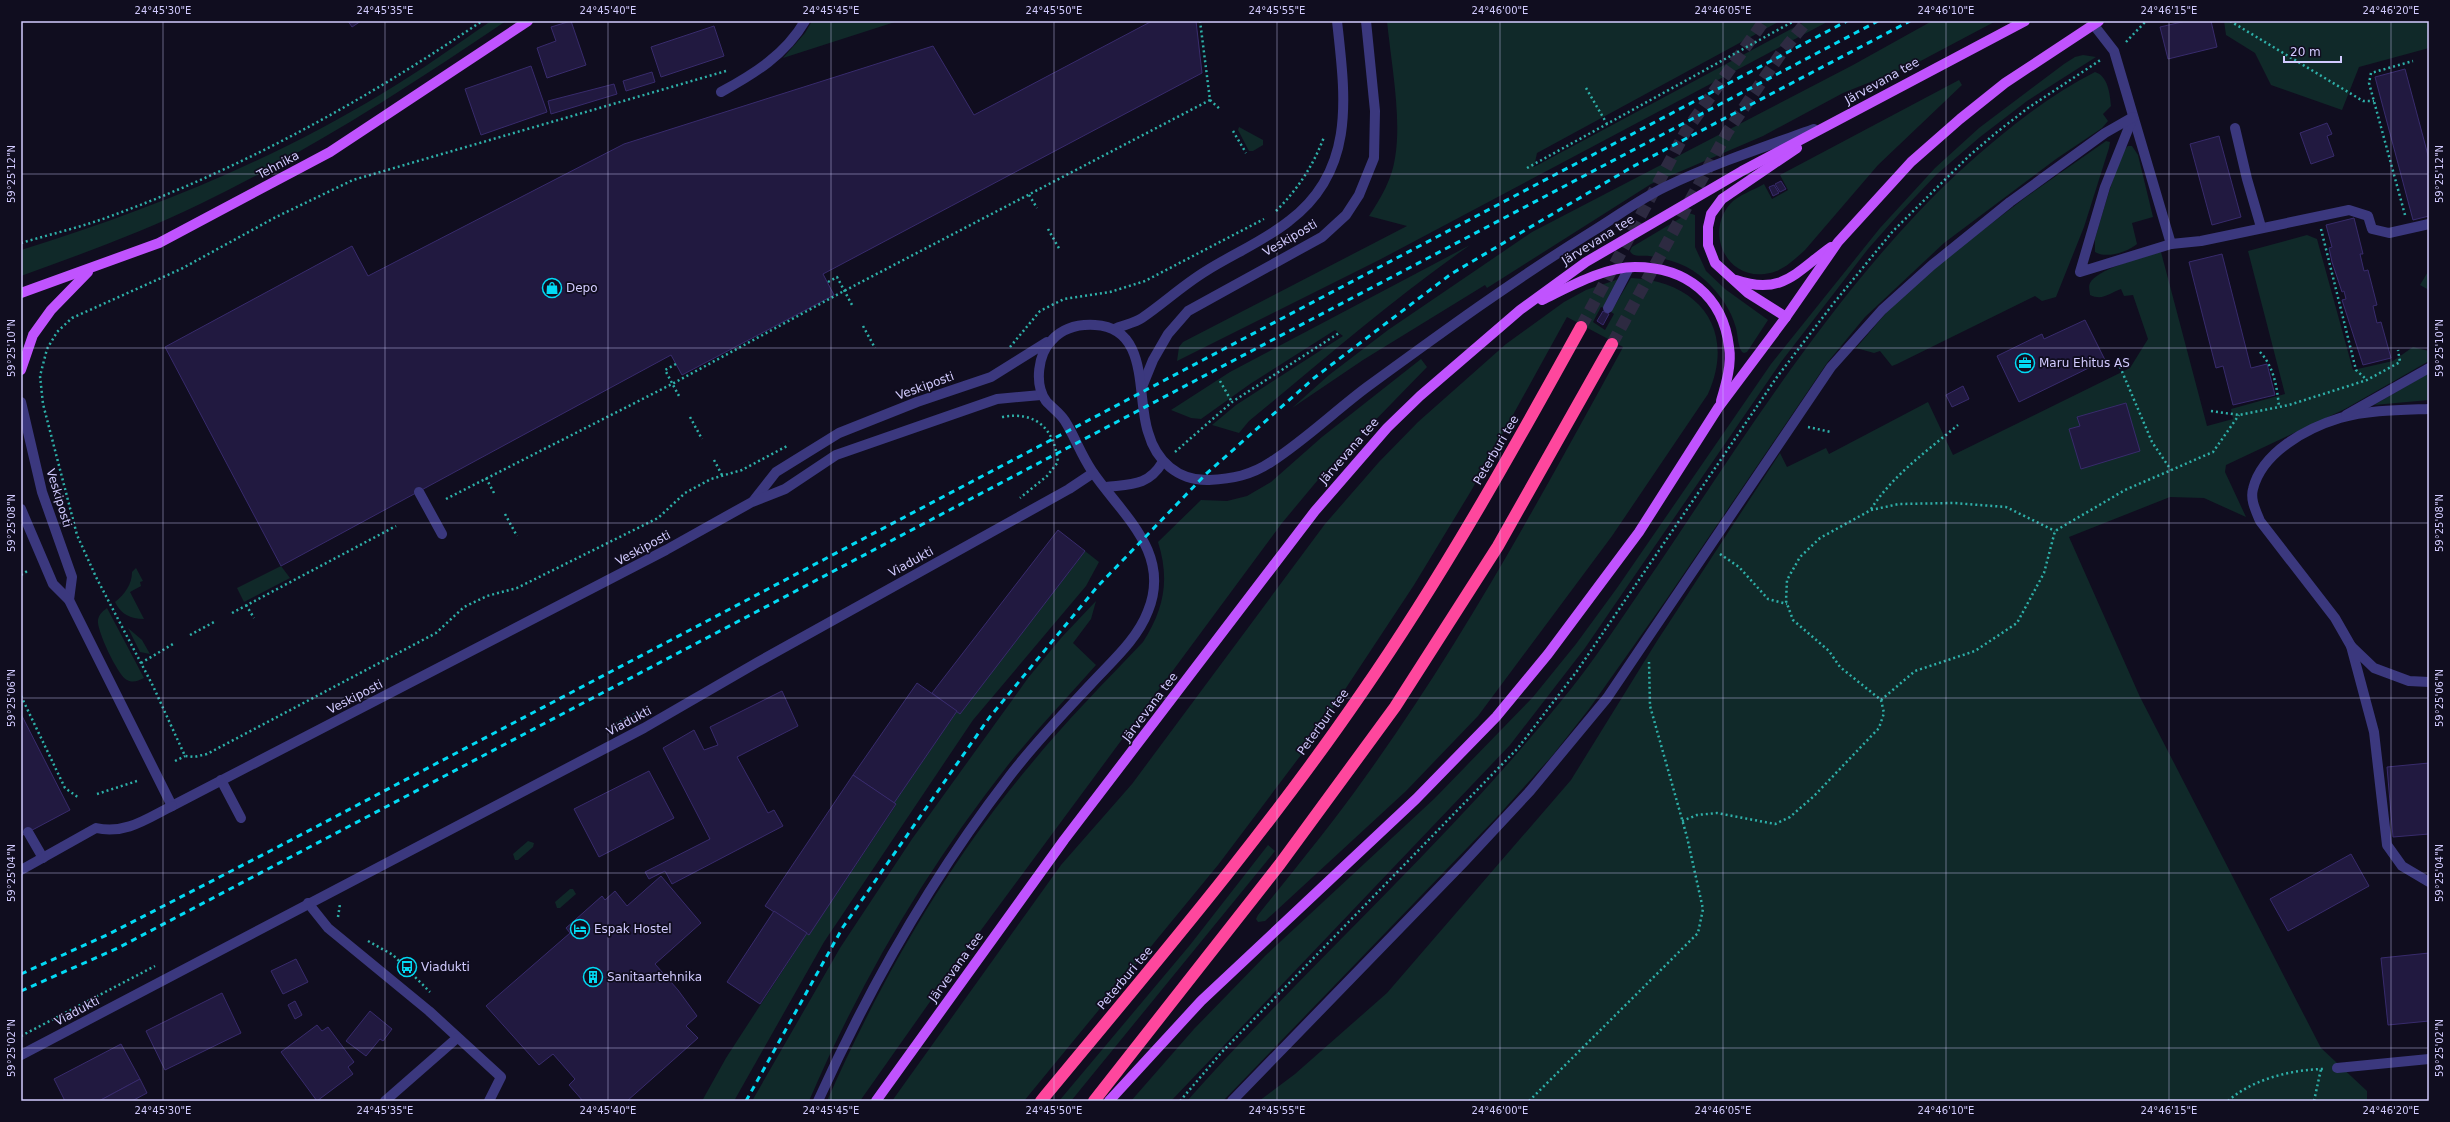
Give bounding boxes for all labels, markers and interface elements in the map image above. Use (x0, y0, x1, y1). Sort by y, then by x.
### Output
text: 24°45'30"E (135, 5, 191, 16)
text: 24°45'35"E (357, 5, 413, 16)
text: 24°45'40"E (580, 5, 636, 16)
text: 24°45'45"E (803, 5, 859, 16)
text: 24°45'50"E (1026, 5, 1082, 16)
text: 24°45'55"E (1249, 5, 1305, 16)
text: 24°46'00"E (1472, 5, 1528, 16)
text: 24°46'05"E (1695, 5, 1751, 16)
text: 24°46'10"E (1918, 5, 1974, 16)
text: 24°46'15"E (2141, 5, 2197, 16)
text: 24°46'20"E (2363, 5, 2419, 16)
scale bar (2284, 38, 2341, 64)
text: 20 m (2290, 45, 2321, 59)
street label: Järvevana tee (1841, 55, 1922, 108)
text: 59°25'12"N (6, 145, 17, 203)
text: 59°25'12"N (2434, 145, 2445, 203)
street label: Tehnika (254, 148, 301, 182)
street label: Järvevana tee (1558, 212, 1637, 268)
street label: Veskiposti (1260, 217, 1320, 259)
shop icon: Depo (541, 277, 563, 299)
place label: Depo (566, 281, 598, 295)
text: 59°25'10"N (6, 319, 17, 377)
text: 59°25'10"N (2434, 319, 2445, 377)
office icon: Maru Ehitus AS (2014, 352, 2036, 374)
place label: Maru Ehitus AS (2039, 356, 2130, 370)
street label: Veskiposti (894, 369, 956, 403)
street label: Peterburi tee (1470, 413, 1522, 487)
street label: Järvevana tee (1316, 415, 1382, 488)
street label: Veskiposti (43, 467, 75, 529)
text: 59°25'08"N (6, 494, 17, 552)
text: 59°25'08"N (2434, 494, 2445, 552)
street label: Veskiposti (613, 528, 673, 568)
street label: Viadukti (886, 544, 936, 580)
text: 59°25'06"N (6, 669, 17, 727)
text: 59°25'06"N (2434, 669, 2445, 727)
street label: Järvevana tee (1119, 670, 1181, 745)
street label: Veskiposti (325, 677, 385, 717)
street label: Peterburi tee (1294, 686, 1352, 758)
street label: Viadukti (604, 703, 654, 739)
text: 59°25'04"N (6, 844, 17, 902)
text: 59°25'04"N (2434, 844, 2445, 902)
hotel icon: Espak Hostel (569, 918, 591, 940)
place label: Espak Hostel (594, 922, 672, 936)
street label: Järvevana tee (925, 929, 986, 1006)
street label: Peterburi tee (1095, 944, 1155, 1012)
bus stop icon: Viadukti (396, 956, 418, 978)
place label: Viadukti (421, 960, 470, 974)
building icon: Sanitaartehnika (582, 966, 604, 988)
place label: Sanitaartehnika (607, 970, 702, 984)
street label: Viadukti (52, 993, 102, 1029)
text: 59°25'02"N (6, 1019, 17, 1077)
text: 59°25'02"N (2434, 1019, 2445, 1077)
text: 24°45'30"E (135, 1105, 191, 1116)
text: 24°45'35"E (357, 1105, 413, 1116)
text: 24°45'40"E (580, 1105, 636, 1116)
text: 24°45'45"E (803, 1105, 859, 1116)
text: 24°45'50"E (1026, 1105, 1082, 1116)
text: 24°45'55"E (1249, 1105, 1305, 1116)
text: 24°46'00"E (1472, 1105, 1528, 1116)
text: 24°46'05"E (1695, 1105, 1751, 1116)
text: 24°46'10"E (1918, 1105, 1974, 1116)
text: 24°46'15"E (2141, 1105, 2197, 1116)
text: 24°46'20"E (2363, 1105, 2419, 1116)

